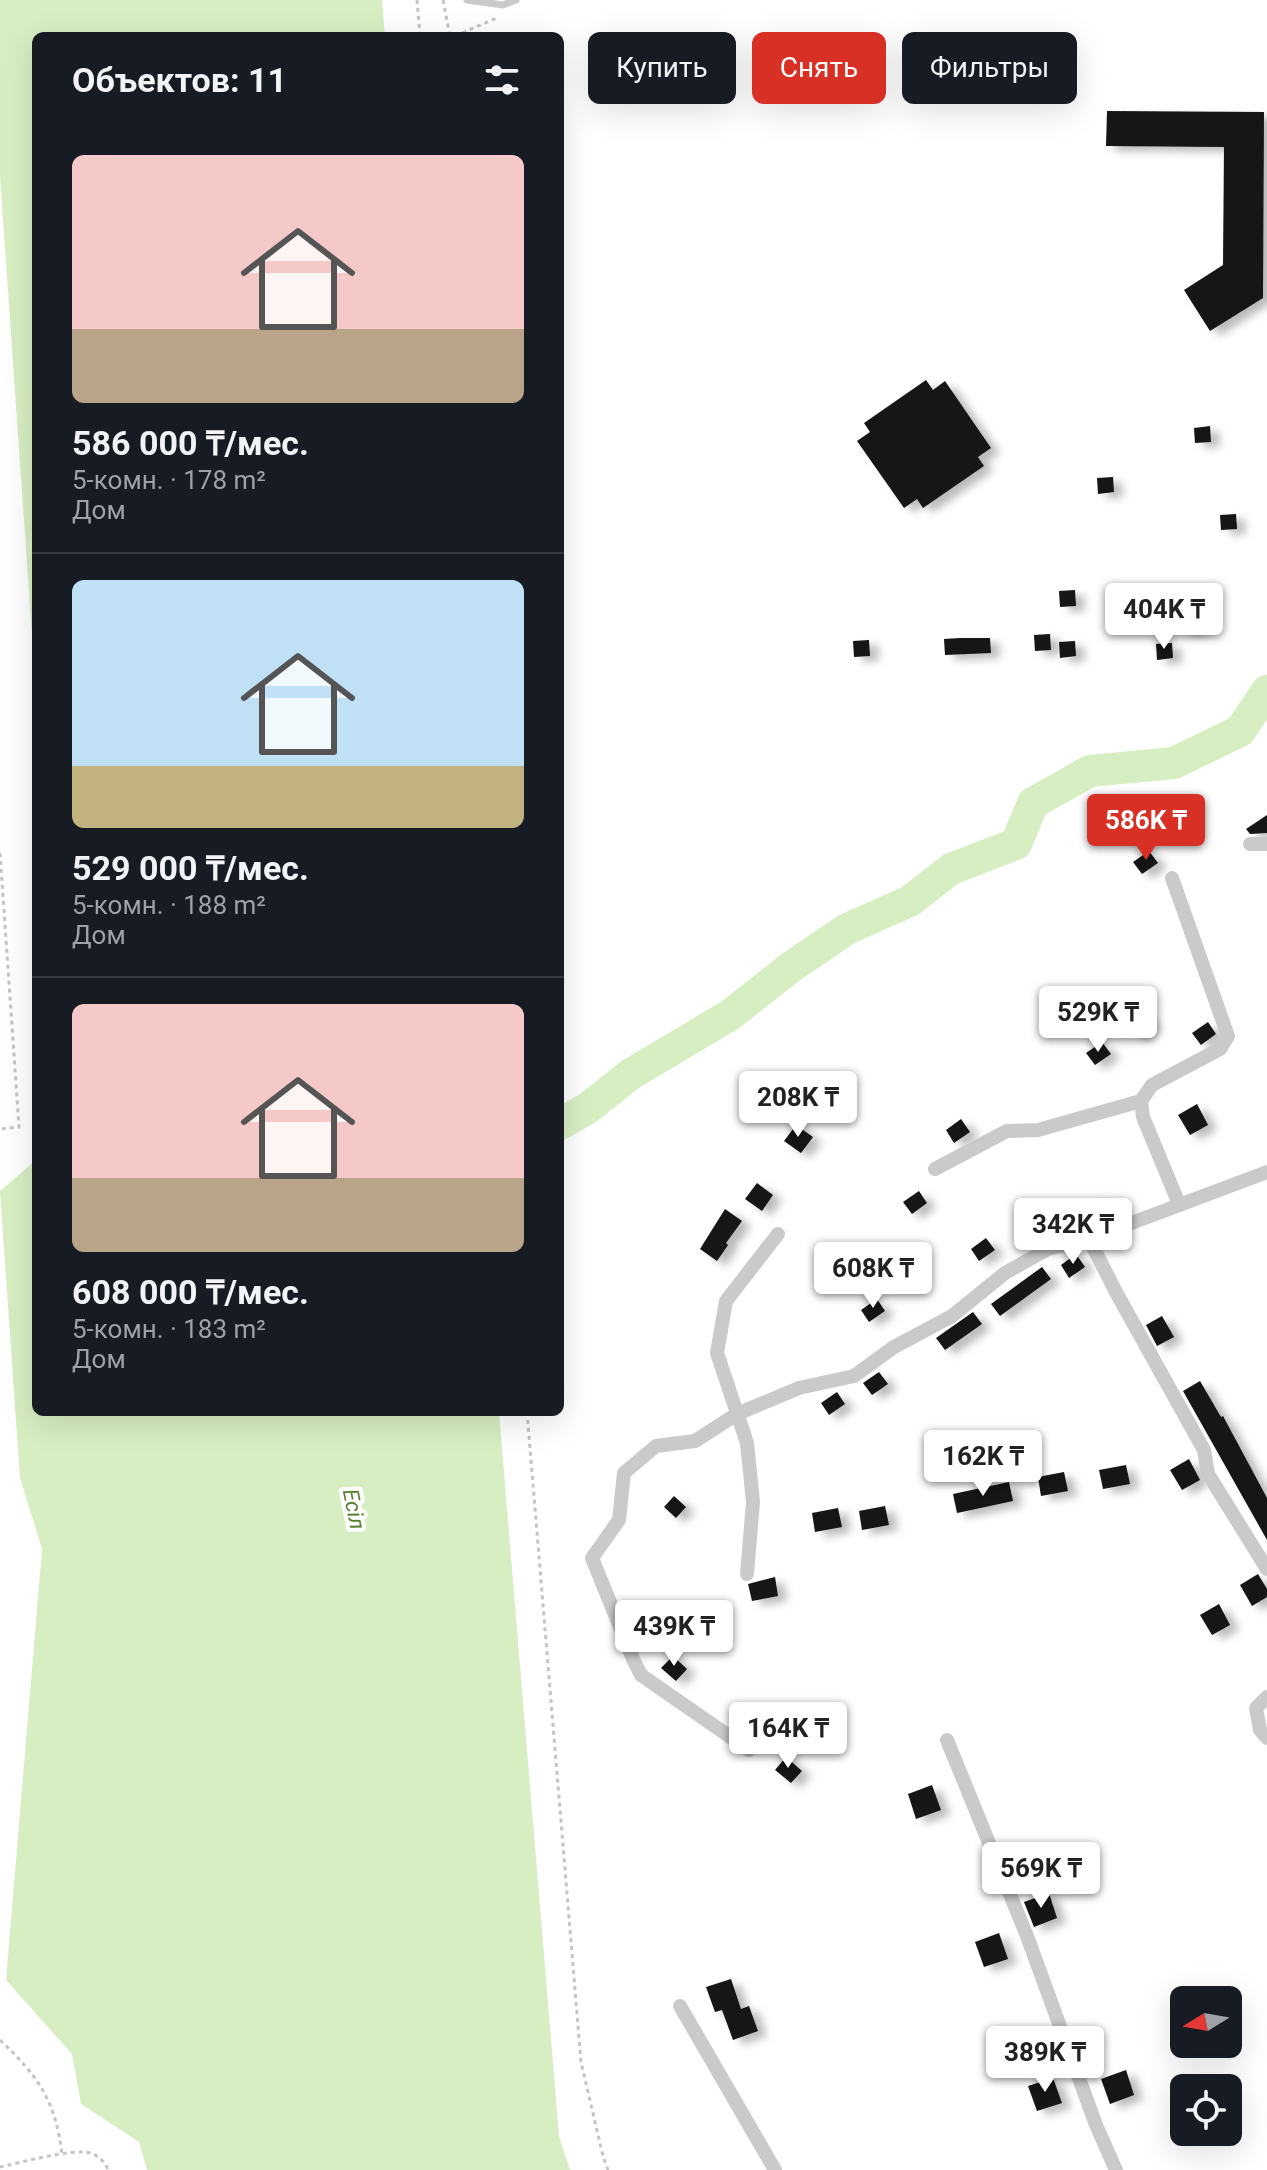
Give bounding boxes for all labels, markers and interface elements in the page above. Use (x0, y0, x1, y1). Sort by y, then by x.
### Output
chip: Купить (588, 32, 736, 104)
chip: Снять (752, 32, 886, 104)
chip: Фильтры (902, 32, 1077, 104)
icon: filters (480, 58, 524, 102)
text: Объектов: 11 (72, 60, 287, 100)
icon: home (226, 207, 370, 351)
text: 586 000 ₸/мес. (72, 423, 309, 463)
text: 5-комн. · 178 m² (72, 465, 266, 495)
text: Дом (72, 495, 126, 525)
pin: 404K ₸ (1099, 583, 1229, 651)
text: 404K ₸ (1123, 594, 1205, 624)
icon: home (226, 632, 370, 776)
pin: 586K ₸ (1081, 794, 1211, 862)
text: 586K ₸ (1105, 805, 1187, 835)
text: 529 000 ₸/мес. (72, 848, 309, 888)
text: 5-комн. · 188 m² (72, 890, 266, 920)
text: Дом (72, 920, 126, 950)
pin: 529K ₸ (1033, 986, 1163, 1054)
text: 529K ₸ (1057, 997, 1139, 1027)
icon: home (226, 1056, 370, 1200)
pin: 208K ₸ (733, 1071, 863, 1139)
text: 208K ₸ (757, 1082, 839, 1112)
pin: 342K ₸ (1008, 1198, 1138, 1266)
text: 342K ₸ (1032, 1209, 1114, 1239)
pin: 608K ₸ (808, 1242, 938, 1310)
text: 608K ₸ (832, 1253, 914, 1283)
text: 608 000 ₸/мес. (72, 1272, 309, 1312)
text: 5-комн. · 183 m² (72, 1314, 266, 1344)
text: Дом (72, 1344, 126, 1374)
pin: 162K ₸ (918, 1430, 1048, 1498)
text: 162K ₸ (942, 1441, 1024, 1471)
water label: Есіл (338, 1487, 370, 1531)
pin: 439K ₸ (609, 1600, 739, 1668)
text: 439K ₸ (633, 1611, 715, 1641)
pin: 164K ₸ (723, 1702, 853, 1770)
text: 164K ₸ (747, 1713, 829, 1743)
pin: 569K ₸ (976, 1842, 1106, 1910)
text: 569K ₸ (1000, 1853, 1082, 1883)
north arrow (1170, 1986, 1242, 2058)
map controls (1170, 1986, 1242, 2146)
pin: 389K ₸ (980, 2026, 1110, 2094)
text: 389K ₸ (1004, 2037, 1086, 2067)
button: locate (1170, 2074, 1242, 2146)

